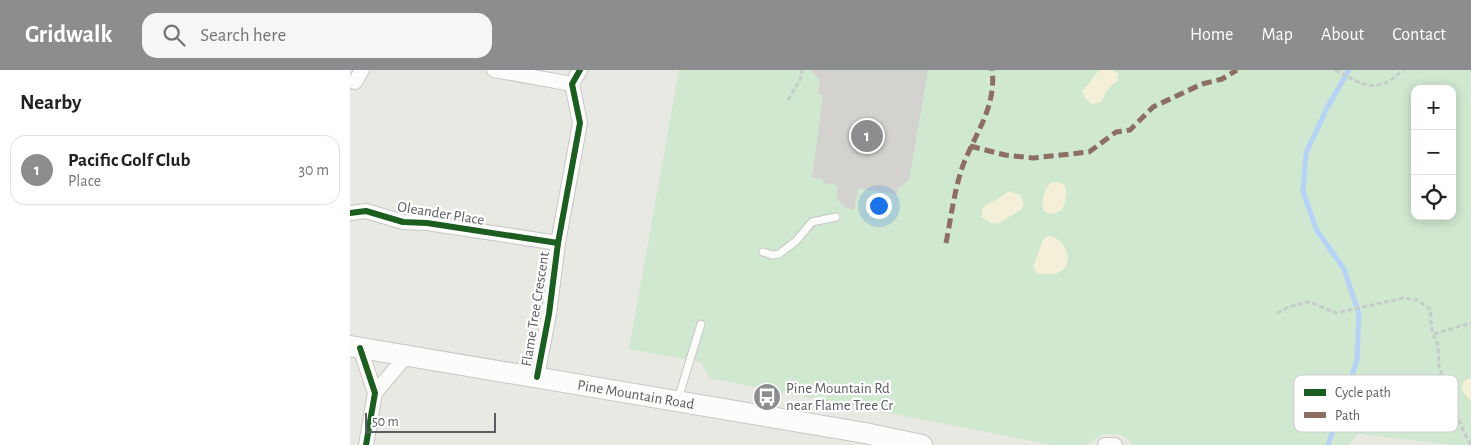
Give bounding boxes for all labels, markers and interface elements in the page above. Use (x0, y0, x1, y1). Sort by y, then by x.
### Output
search box (142, 13, 492, 58)
icon: search (160, 21, 188, 49)
text: Gridwalk (25, 23, 112, 47)
text: Search here (200, 26, 286, 45)
text: Home (1190, 26, 1233, 44)
text: Map (1261, 26, 1293, 44)
text: About (1321, 26, 1364, 44)
text: Contact (1392, 26, 1446, 44)
map controls (1411, 85, 1456, 220)
button: + (1411, 85, 1456, 130)
text: Nearby (20, 92, 81, 113)
pin: 1 (851, 117, 883, 155)
button: − (1411, 130, 1456, 175)
text: Pacific Golf Club (68, 151, 190, 170)
text: 1 (34, 162, 40, 178)
text: 30 m (299, 162, 329, 178)
text: Place (68, 173, 101, 189)
button: locate (1411, 175, 1456, 220)
your location (866, 193, 892, 219)
street label: Oleander Place (396, 199, 486, 228)
street label: Flame Tree Crescent (519, 250, 552, 367)
legend (1294, 375, 1458, 432)
street label: Pine Mountain Road (576, 378, 696, 412)
place label: Pine Mountain Rd near Flame Tree Cr (786, 381, 893, 413)
bus stop icon: Pine Mountain Rd near Flame Tree Cr (752, 382, 782, 412)
text: Cycle path (1335, 386, 1391, 400)
text: Path (1335, 409, 1360, 423)
scale bar (365, 410, 496, 433)
text: 50 m (372, 415, 399, 429)

